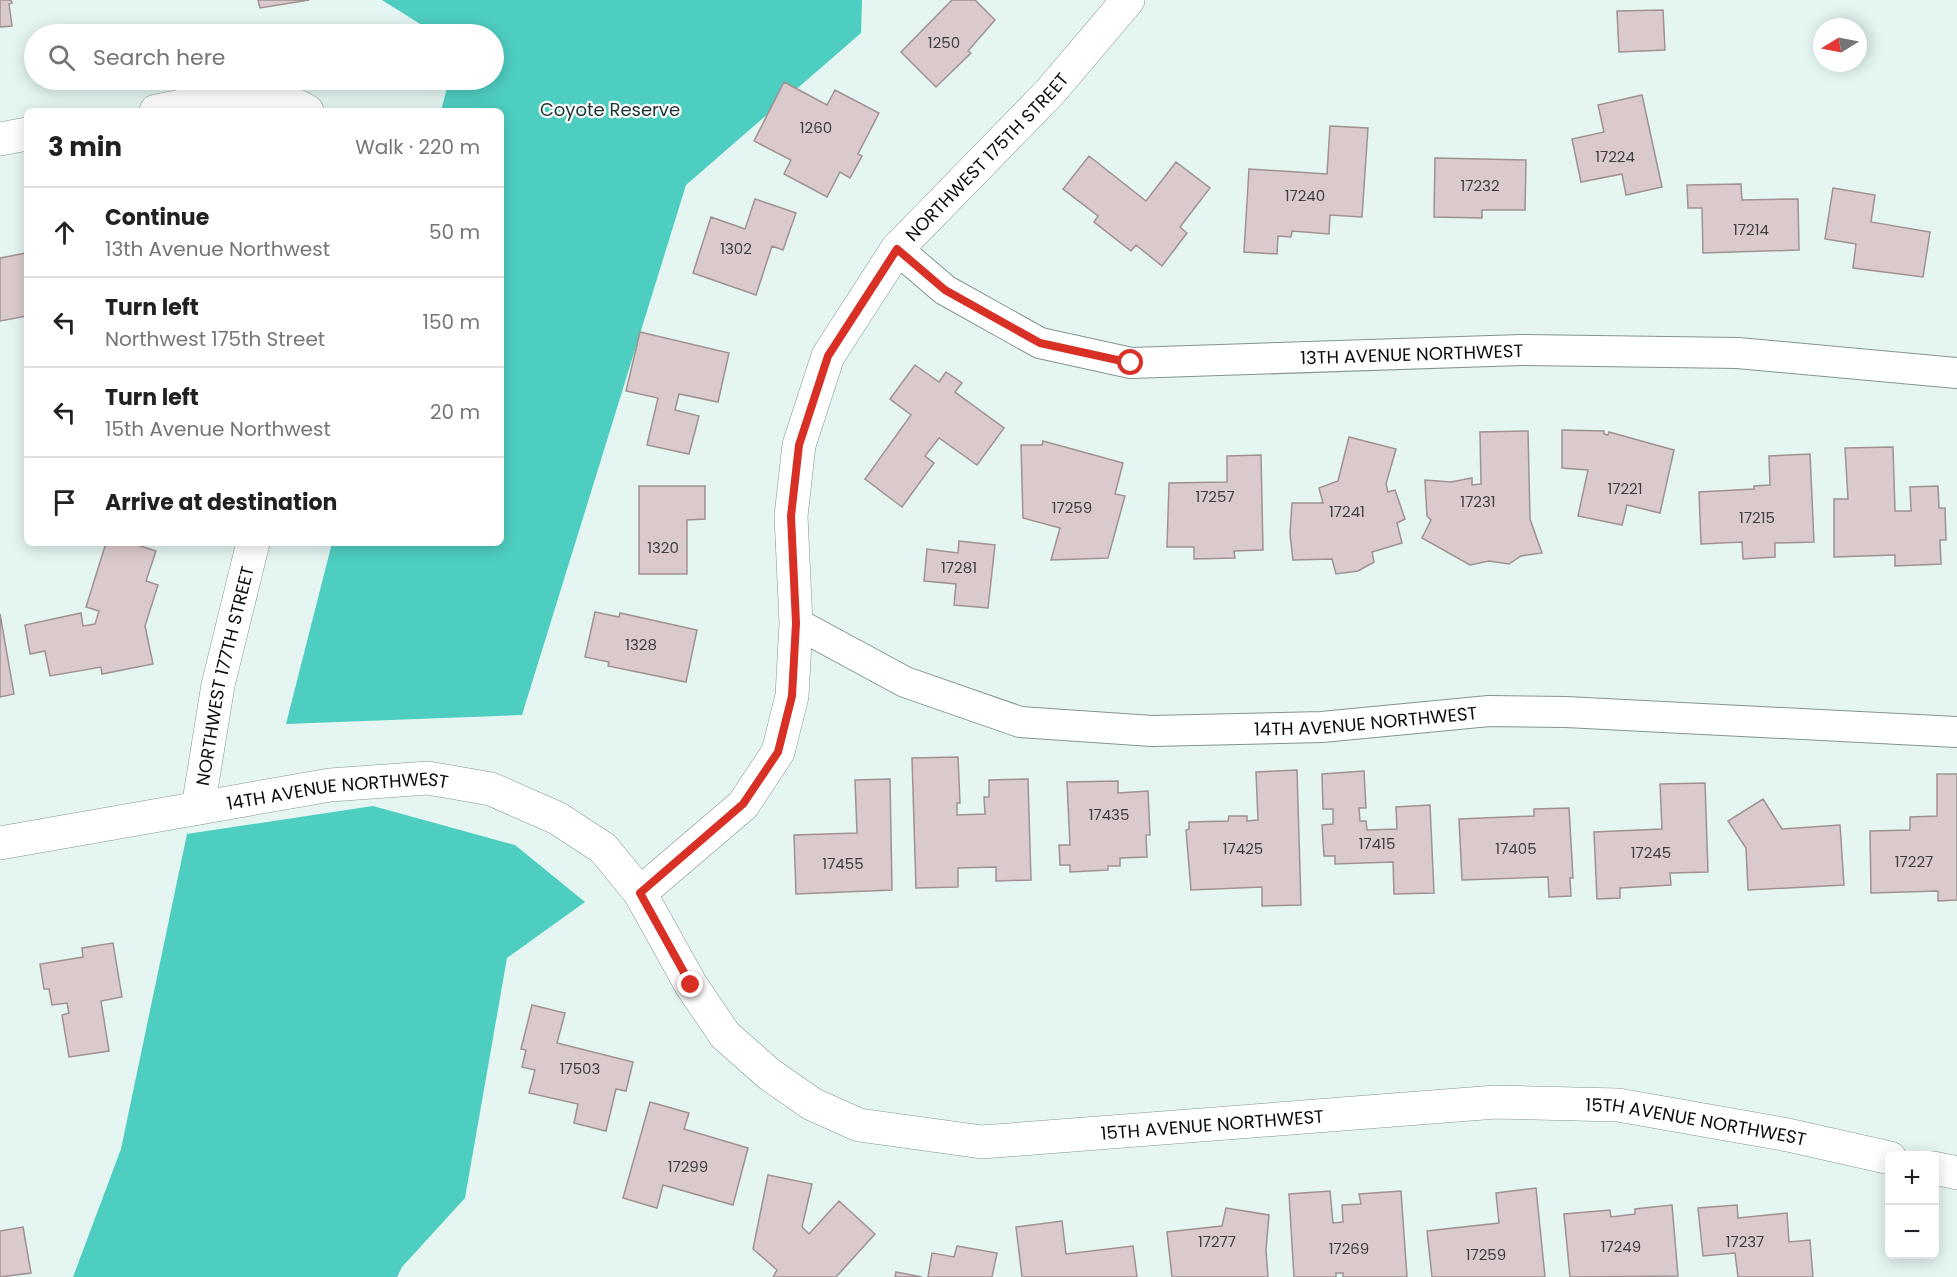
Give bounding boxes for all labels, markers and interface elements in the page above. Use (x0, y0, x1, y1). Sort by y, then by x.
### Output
north arrow (1813, 18, 1867, 72)
search box (24, 24, 504, 90)
house number: 1250 (928, 32, 960, 53)
icon: search (45, 41, 78, 74)
text: Search here (93, 42, 226, 73)
street label: NORTHWEST 175TH STREET (899, 67, 1074, 246)
park label: Coyote Reserve (540, 97, 680, 122)
house number: 1260 (800, 117, 832, 138)
text: 3 min (48, 129, 122, 165)
text: Walk · 220 m (355, 133, 480, 161)
house number: 17224 (1595, 146, 1635, 167)
house number: 17232 (1460, 175, 1500, 196)
house number: 17240 (1285, 185, 1325, 206)
text: Continue (105, 202, 209, 233)
icon: ahead (48, 216, 81, 249)
text: 50 m (429, 218, 480, 246)
house number: 17214 (1733, 219, 1769, 240)
text: 13th Avenue Northwest (105, 235, 330, 263)
house number: 1302 (720, 238, 752, 259)
text: Turn left (105, 292, 199, 323)
icon: left (48, 306, 81, 339)
text: 150 m (423, 308, 480, 336)
text: Northwest 175th Street (105, 325, 325, 353)
street label: 13TH AVENUE NORTHWEST (1300, 337, 1524, 370)
route start (1117, 349, 1143, 375)
text: Turn left (105, 382, 199, 413)
icon: left (48, 396, 81, 429)
text: 20 m (430, 398, 480, 426)
text: 15th Avenue Northwest (105, 415, 331, 443)
house number: 17221 (1607, 478, 1643, 499)
icon: arrive (48, 486, 81, 519)
house number: 17257 (1195, 486, 1235, 507)
text: Arrive at destination (105, 487, 337, 518)
house number: 17231 (1460, 491, 1496, 512)
house number: 17259 (1052, 497, 1092, 518)
house number: 17241 (1329, 501, 1365, 522)
house number: 17215 (1739, 507, 1775, 528)
house number: 1320 (647, 537, 679, 558)
house number: 17281 (941, 557, 977, 578)
street label: NORTHWEST 177TH STREET (189, 563, 259, 787)
house number: 1328 (625, 634, 657, 655)
street label: 14TH AVENUE NORTHWEST (1254, 700, 1479, 741)
street label: 14TH AVENUE NORTHWEST (225, 766, 451, 815)
house number: 17435 (1089, 804, 1129, 825)
house number: 17415 (1359, 833, 1395, 854)
house number: 17425 (1223, 838, 1263, 859)
house number: 17405 (1495, 838, 1537, 859)
house number: 17245 (1631, 842, 1671, 863)
house number: 17227 (1895, 851, 1933, 872)
house number: 17455 (822, 853, 864, 874)
route end (677, 971, 703, 997)
house number: 17503 (560, 1058, 600, 1079)
street label: 15TH AVENUE NORTHWEST (1585, 1092, 1809, 1151)
street label: 15TH AVENUE NORTHWEST (1100, 1103, 1325, 1145)
map controls (1885, 1151, 1939, 1259)
button: + (1885, 1151, 1939, 1205)
house number: 17299 (668, 1156, 708, 1177)
button: − (1885, 1205, 1939, 1259)
house number: 17277 (1198, 1231, 1236, 1252)
house number: 17237 (1726, 1231, 1764, 1252)
house number: 17249 (1601, 1236, 1641, 1257)
house number: 17269 (1329, 1238, 1369, 1259)
house number: 17259 (1466, 1244, 1506, 1265)

